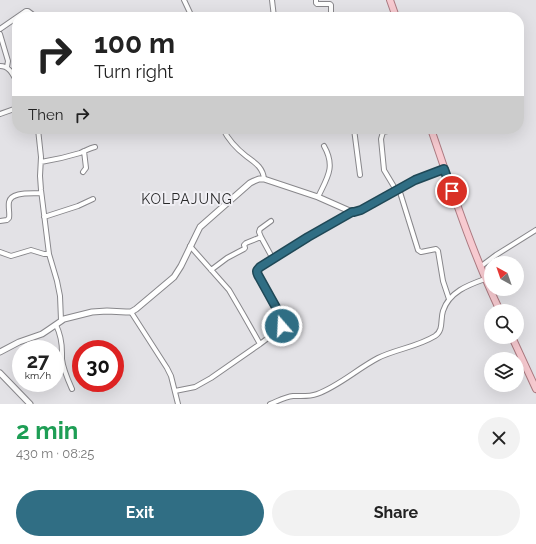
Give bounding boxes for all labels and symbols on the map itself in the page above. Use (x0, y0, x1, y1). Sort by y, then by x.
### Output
pin (435, 174, 469, 208)
district label: KOLPAJUNG (141, 191, 233, 207)
north arrow (484, 256, 524, 296)
position arrow (261, 305, 303, 347)
speed limit sign: 30 (72, 340, 124, 392)

